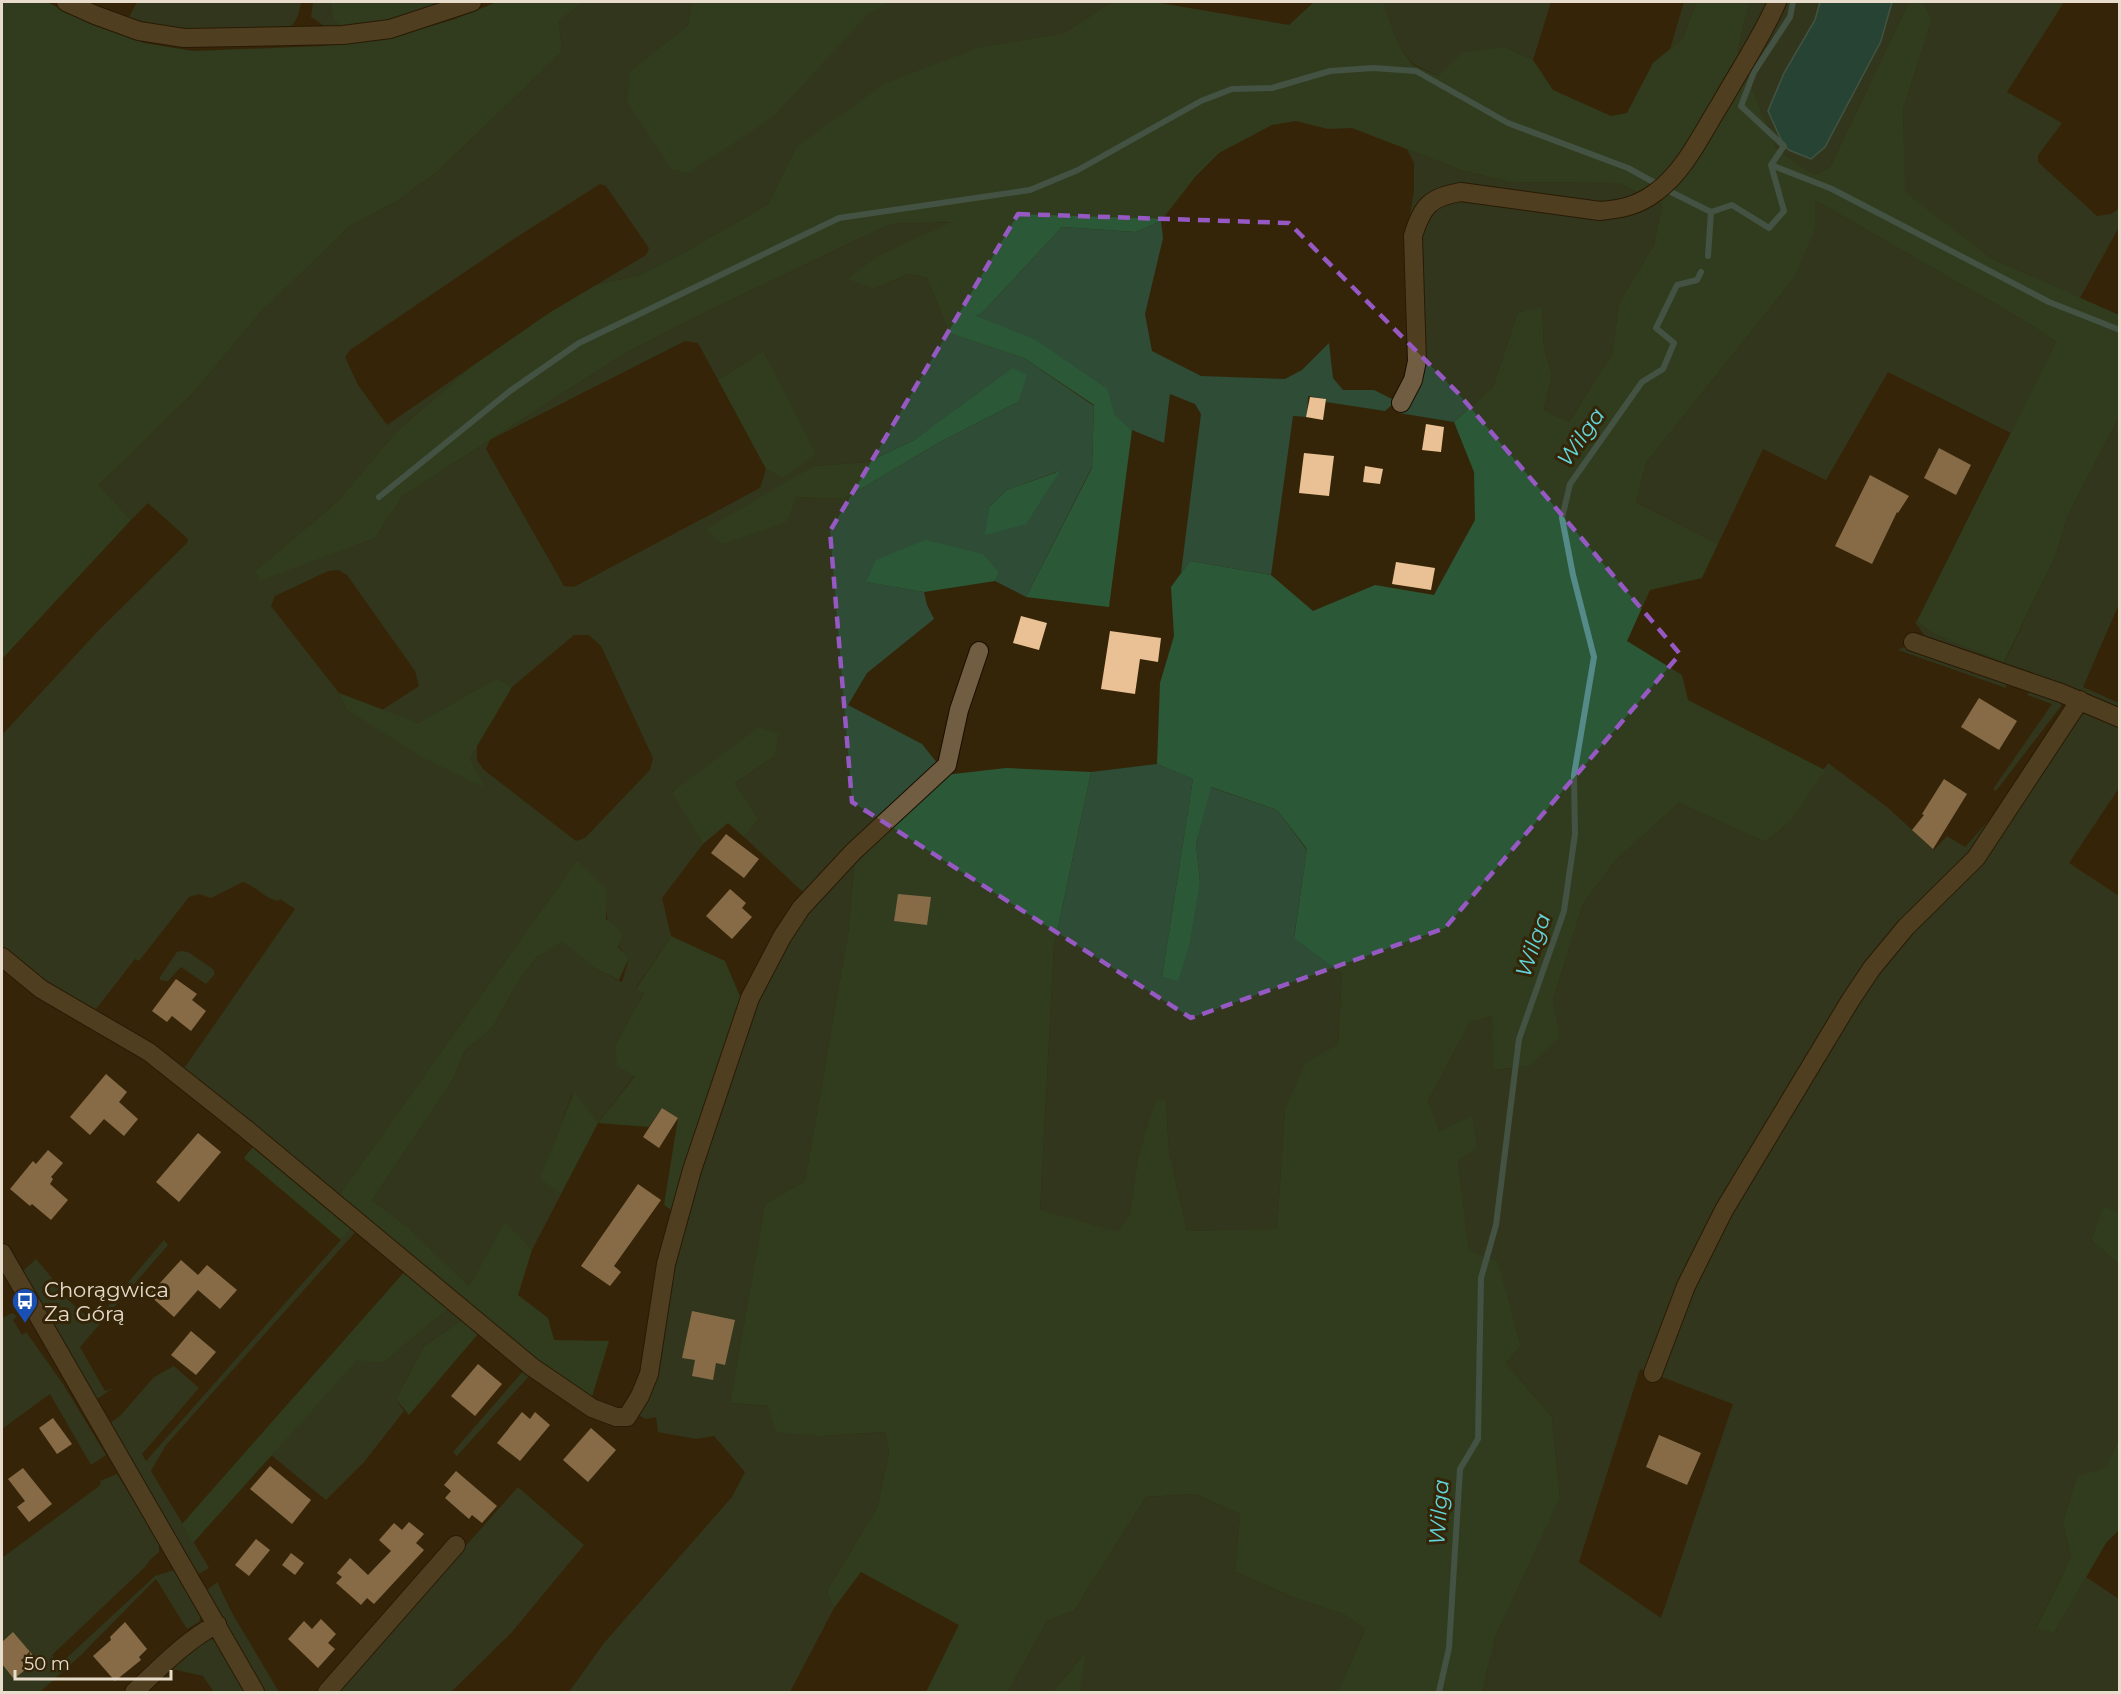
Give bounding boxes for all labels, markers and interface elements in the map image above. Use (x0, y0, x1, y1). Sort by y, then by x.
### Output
water label: Wilga (1551, 402, 1611, 472)
water label: Wilga (1510, 910, 1556, 980)
place label: Chorągwica Za Górą (44, 1277, 169, 1326)
bus stop icon: Chorągwica Za Górą (10, 1286, 40, 1324)
water label: Wilga (1423, 1478, 1455, 1546)
scale bar (15, 1643, 171, 1681)
text: 50 m (24, 1653, 70, 1675)

